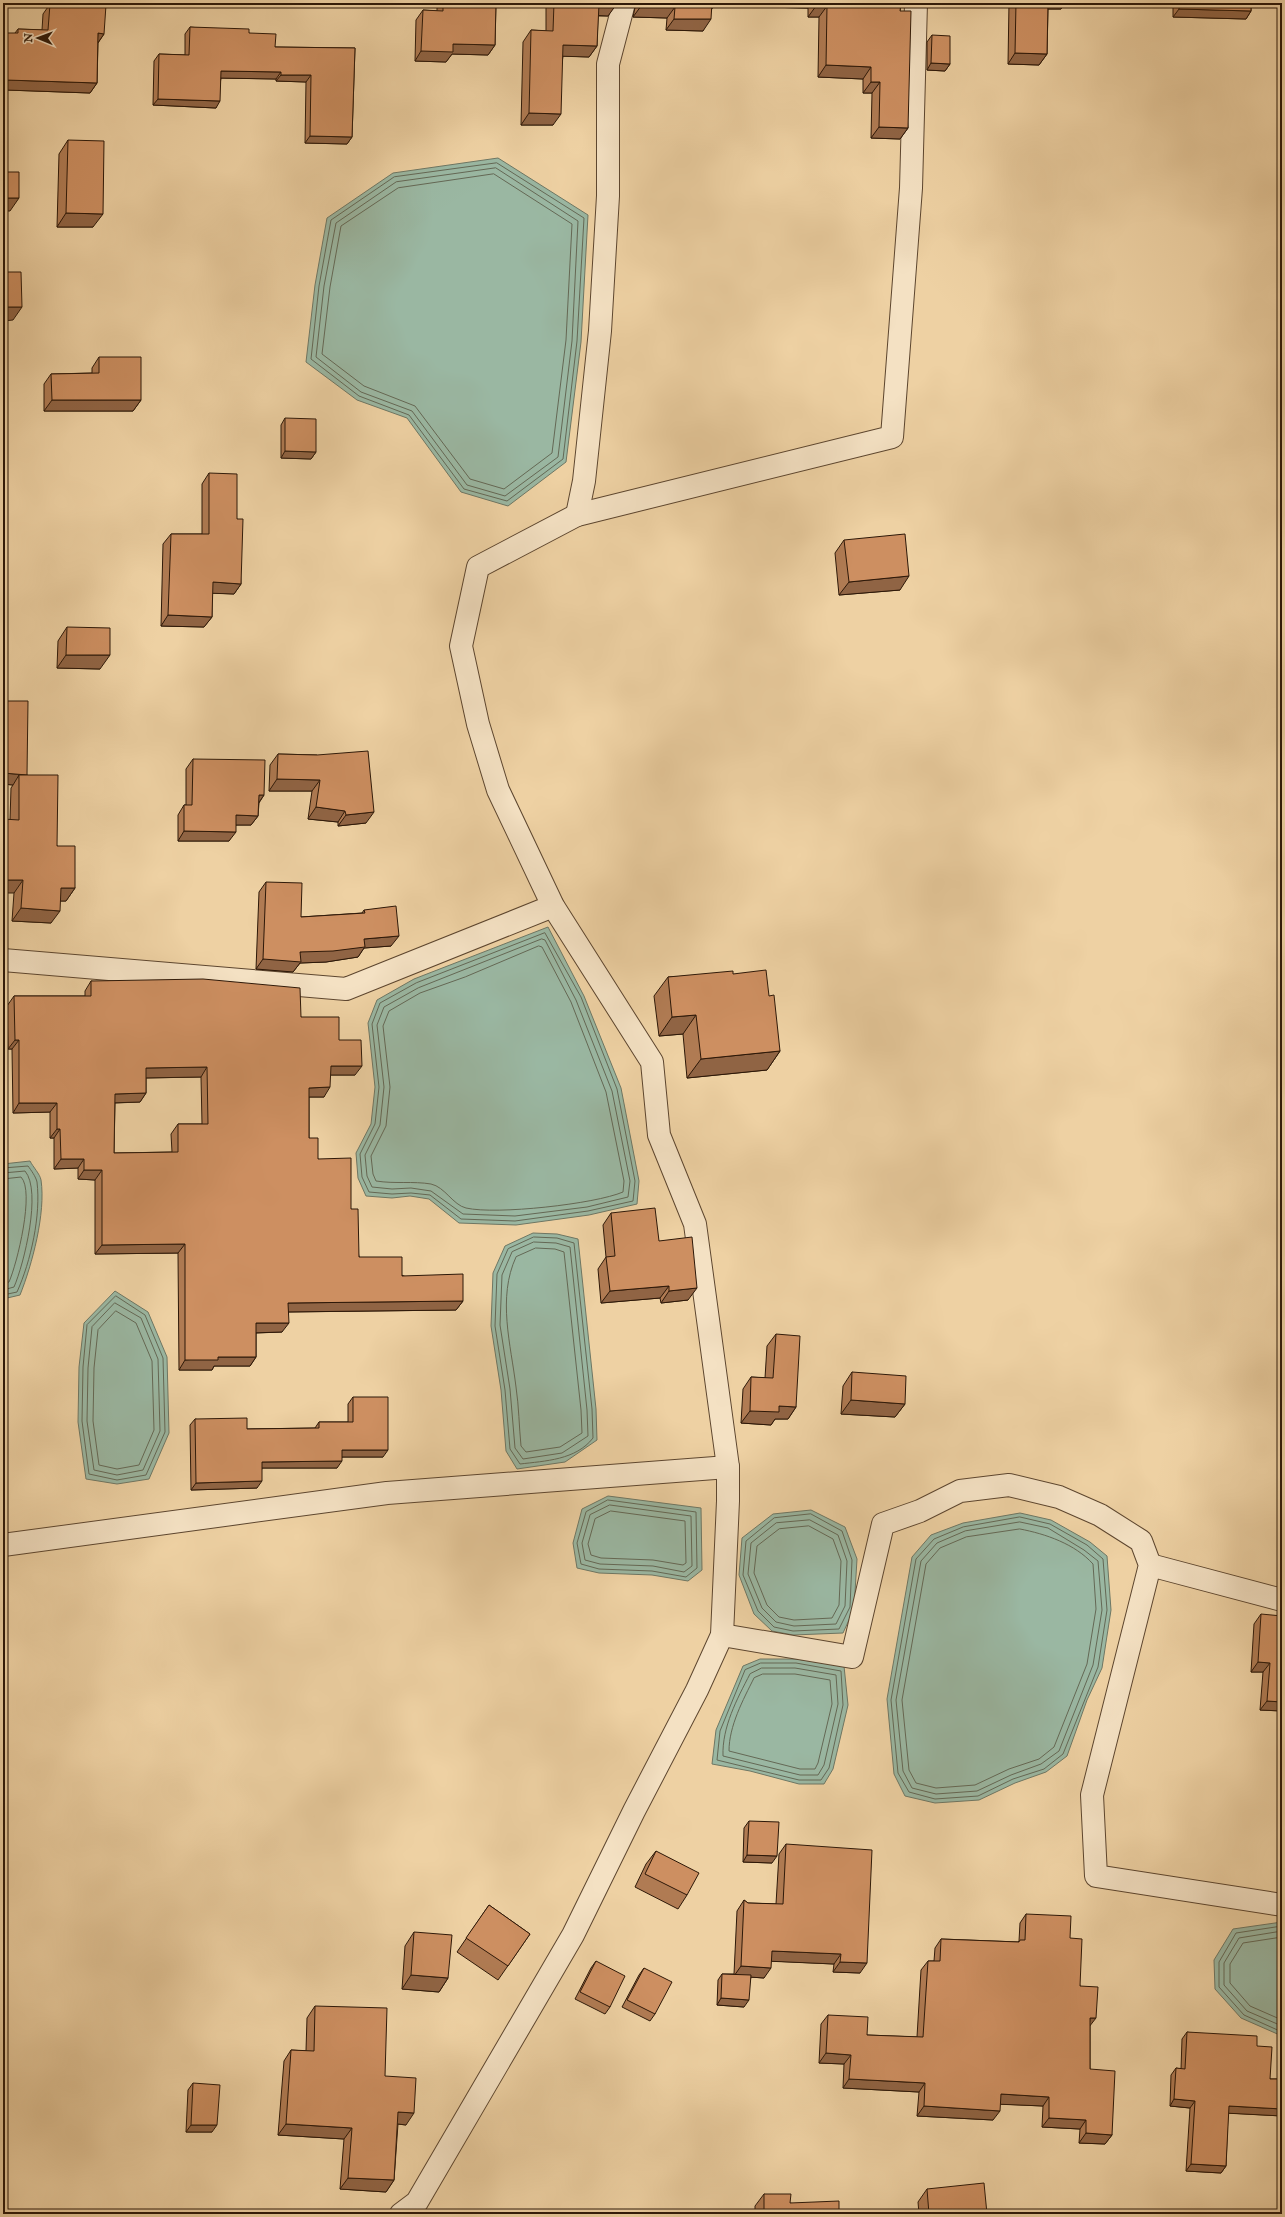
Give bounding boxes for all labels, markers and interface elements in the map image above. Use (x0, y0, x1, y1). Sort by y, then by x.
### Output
north arrow (18, 18, 58, 58)
text: N (22, 32, 36, 44)

